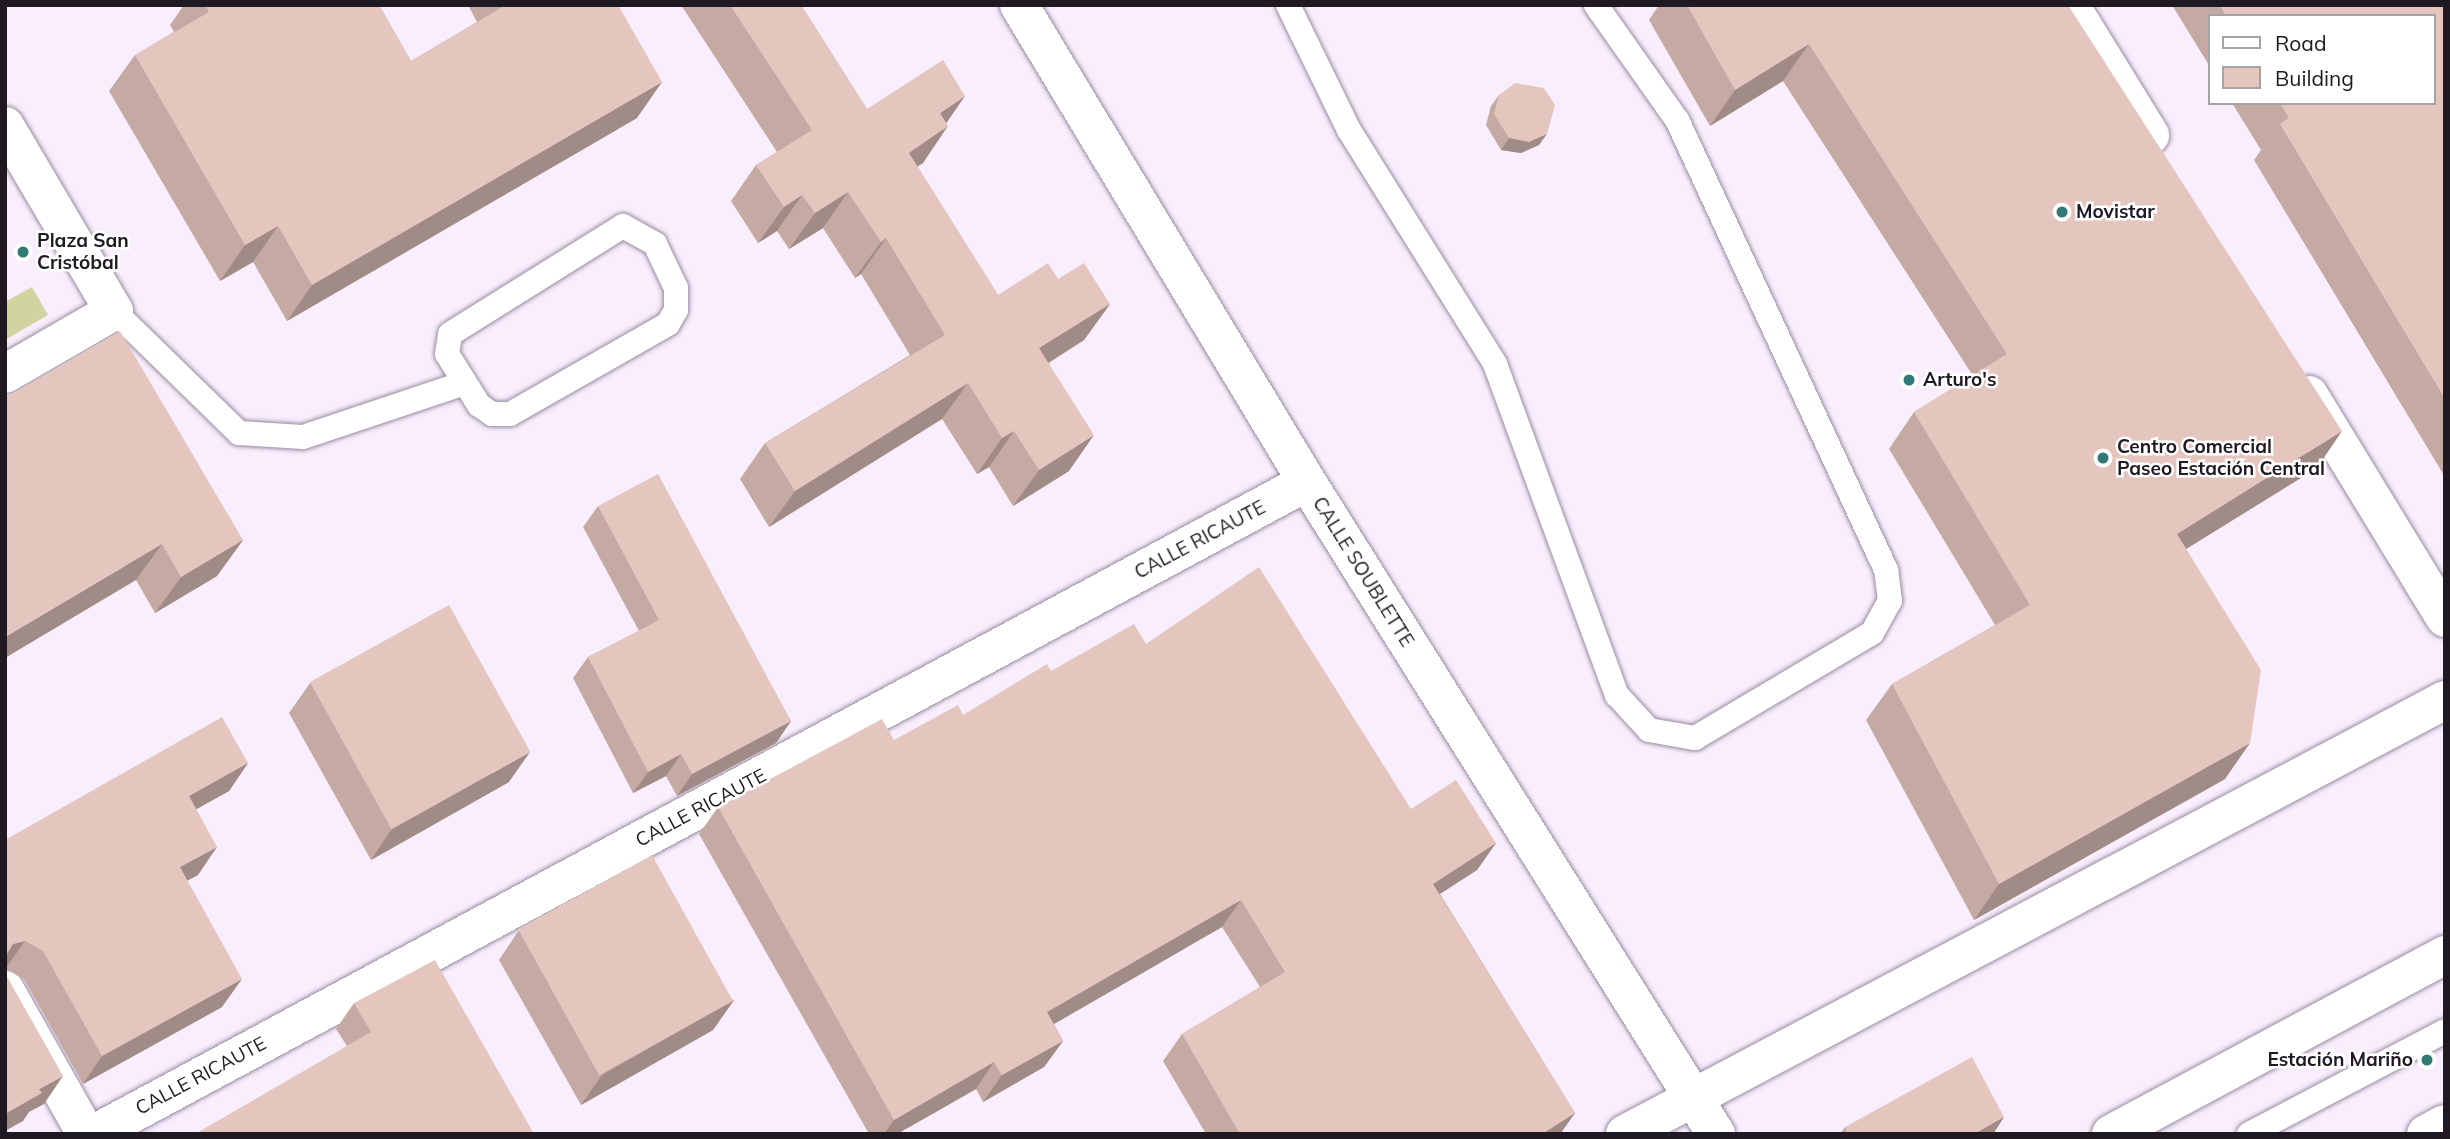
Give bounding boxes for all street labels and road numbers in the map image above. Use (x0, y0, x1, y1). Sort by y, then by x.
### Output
street label: CALLE SOUBLETTE (1308, 493, 1418, 651)
street label: CALLE RICAUTE (1131, 496, 1269, 584)
street label: CALLE RICAUTE (632, 764, 770, 852)
street label: CALLE RICAUTE (132, 1032, 270, 1120)

